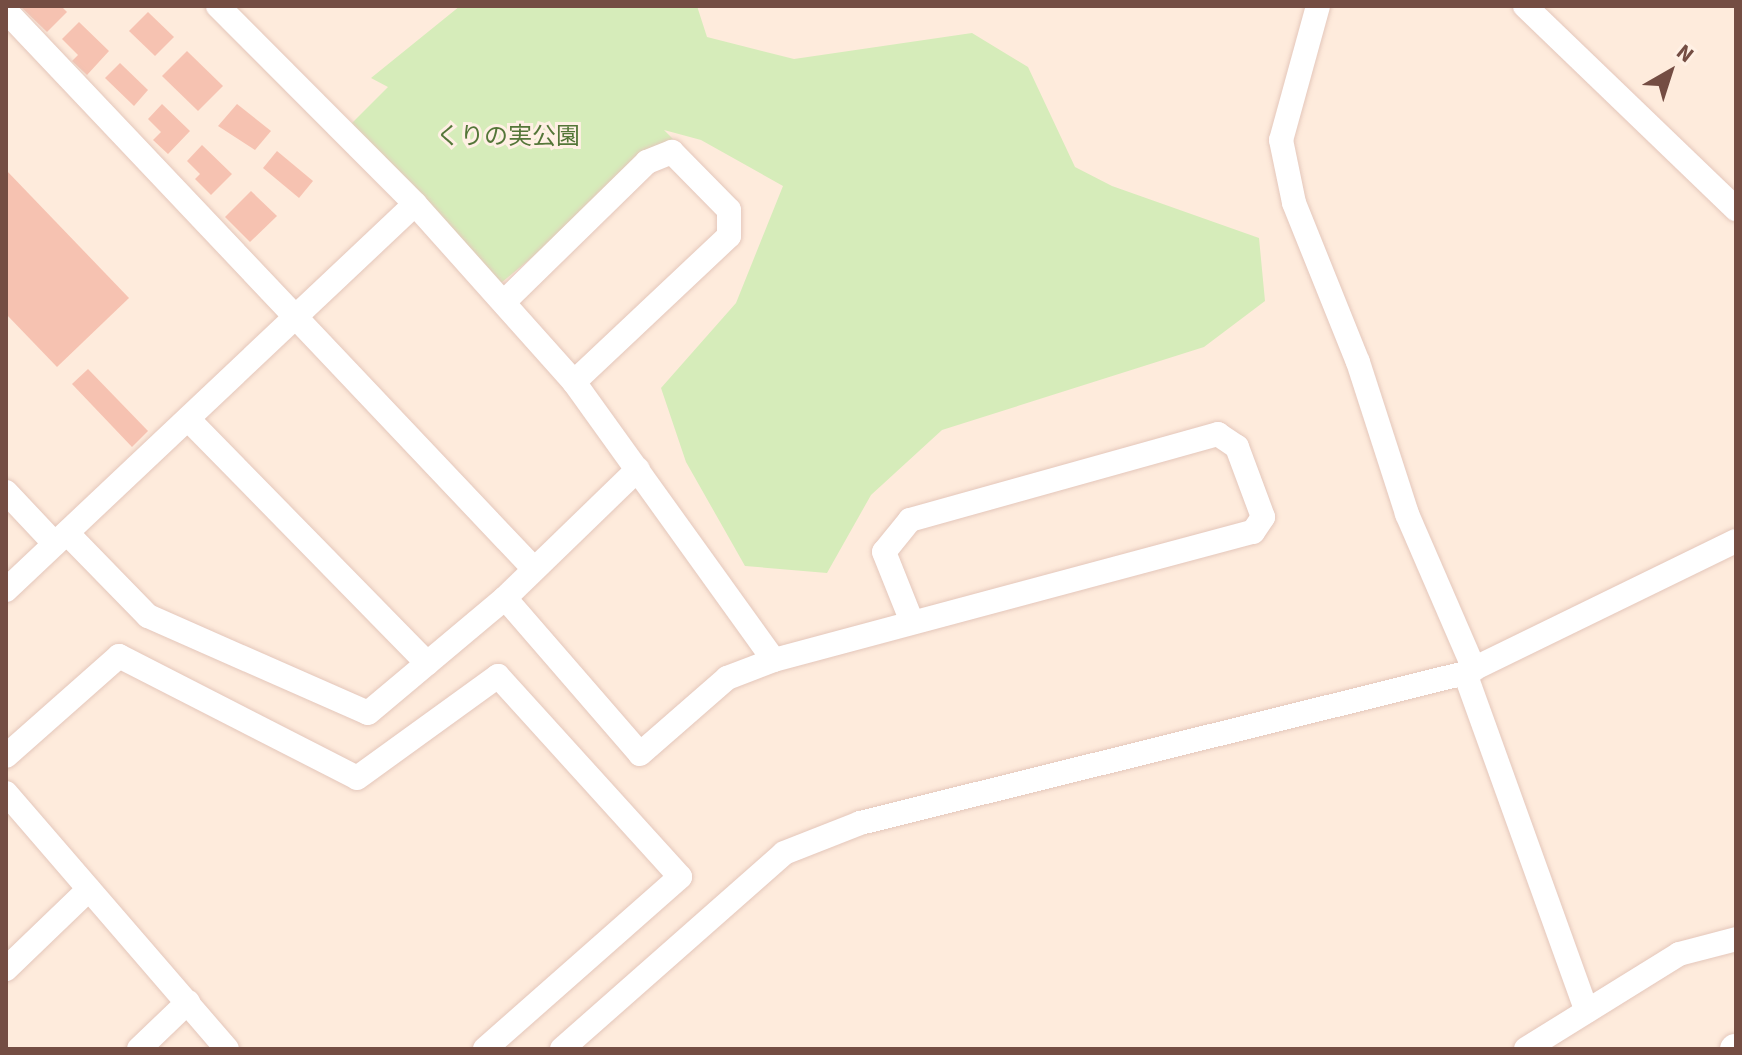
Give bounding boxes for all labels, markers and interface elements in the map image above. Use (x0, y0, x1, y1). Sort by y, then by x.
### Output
north arrow (1630, 32, 1710, 112)
text: N (1669, 36, 1701, 70)
park label: くりの実公園 (436, 123, 580, 151)

